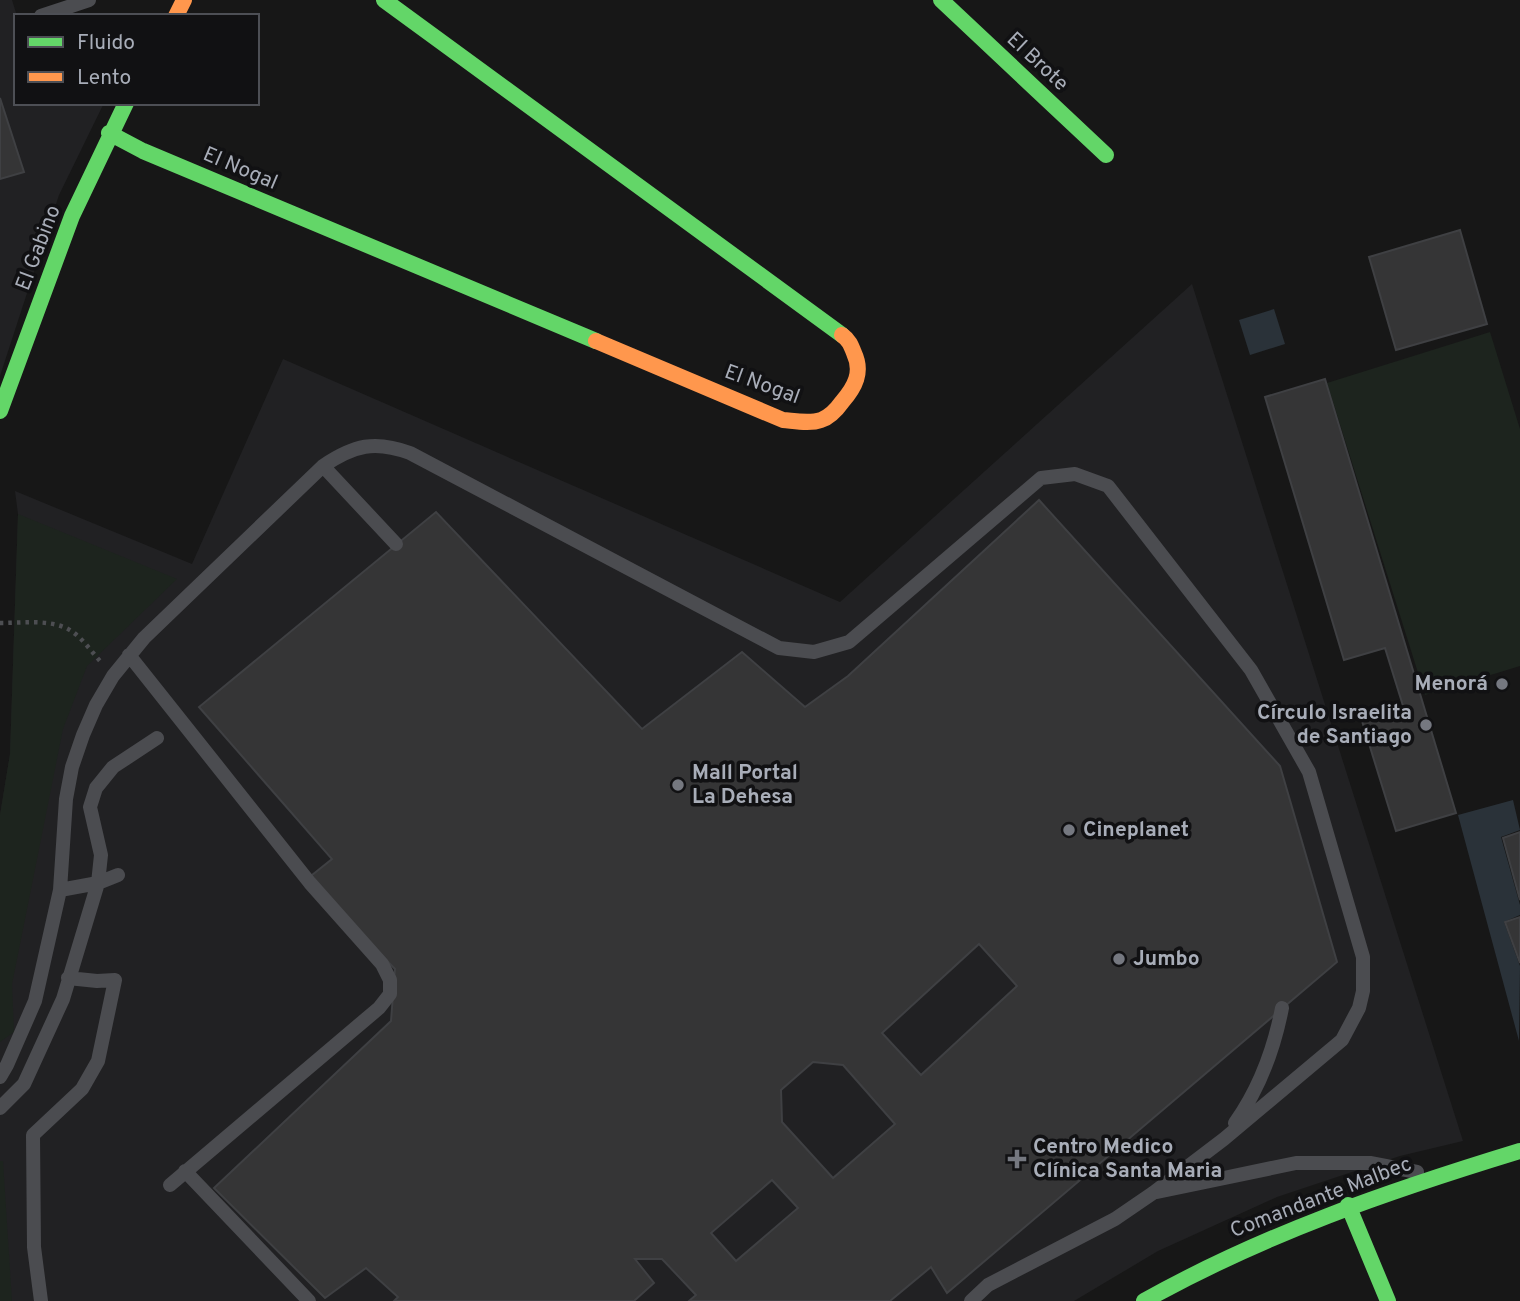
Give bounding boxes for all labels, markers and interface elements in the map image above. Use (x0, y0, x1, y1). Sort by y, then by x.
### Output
legend (14, 14, 259, 105)
street label: El Brote (1000, 27, 1074, 97)
text: Fluido (77, 30, 135, 57)
text: Lento (77, 65, 131, 92)
street label: El Nogal (199, 141, 281, 197)
street label: El Gabino (10, 201, 68, 295)
street label: El Nogal (720, 359, 804, 411)
place label: Menorá (1415, 671, 1488, 698)
marker: Menorá (1494, 676, 1510, 692)
place label: Círculo Israelita de Santiago (1257, 700, 1412, 751)
marker: Círculo Israelita de Santiago (1418, 717, 1434, 733)
place label: Mall Portal La Dehesa (692, 760, 798, 811)
marker: Mall Portal La Dehesa (670, 777, 686, 793)
place label: Cineplanet (1083, 817, 1189, 844)
marker: Cineplanet (1061, 822, 1077, 838)
place label: Jumbo (1133, 946, 1200, 973)
marker: Jumbo (1111, 951, 1127, 967)
place label: Centro Medico Clínica Santa Maria (1033, 1134, 1222, 1185)
marker: Centro Medico Clínica Santa Maria (1007, 1149, 1027, 1169)
street label: Comandante Malbec (1226, 1151, 1416, 1245)

